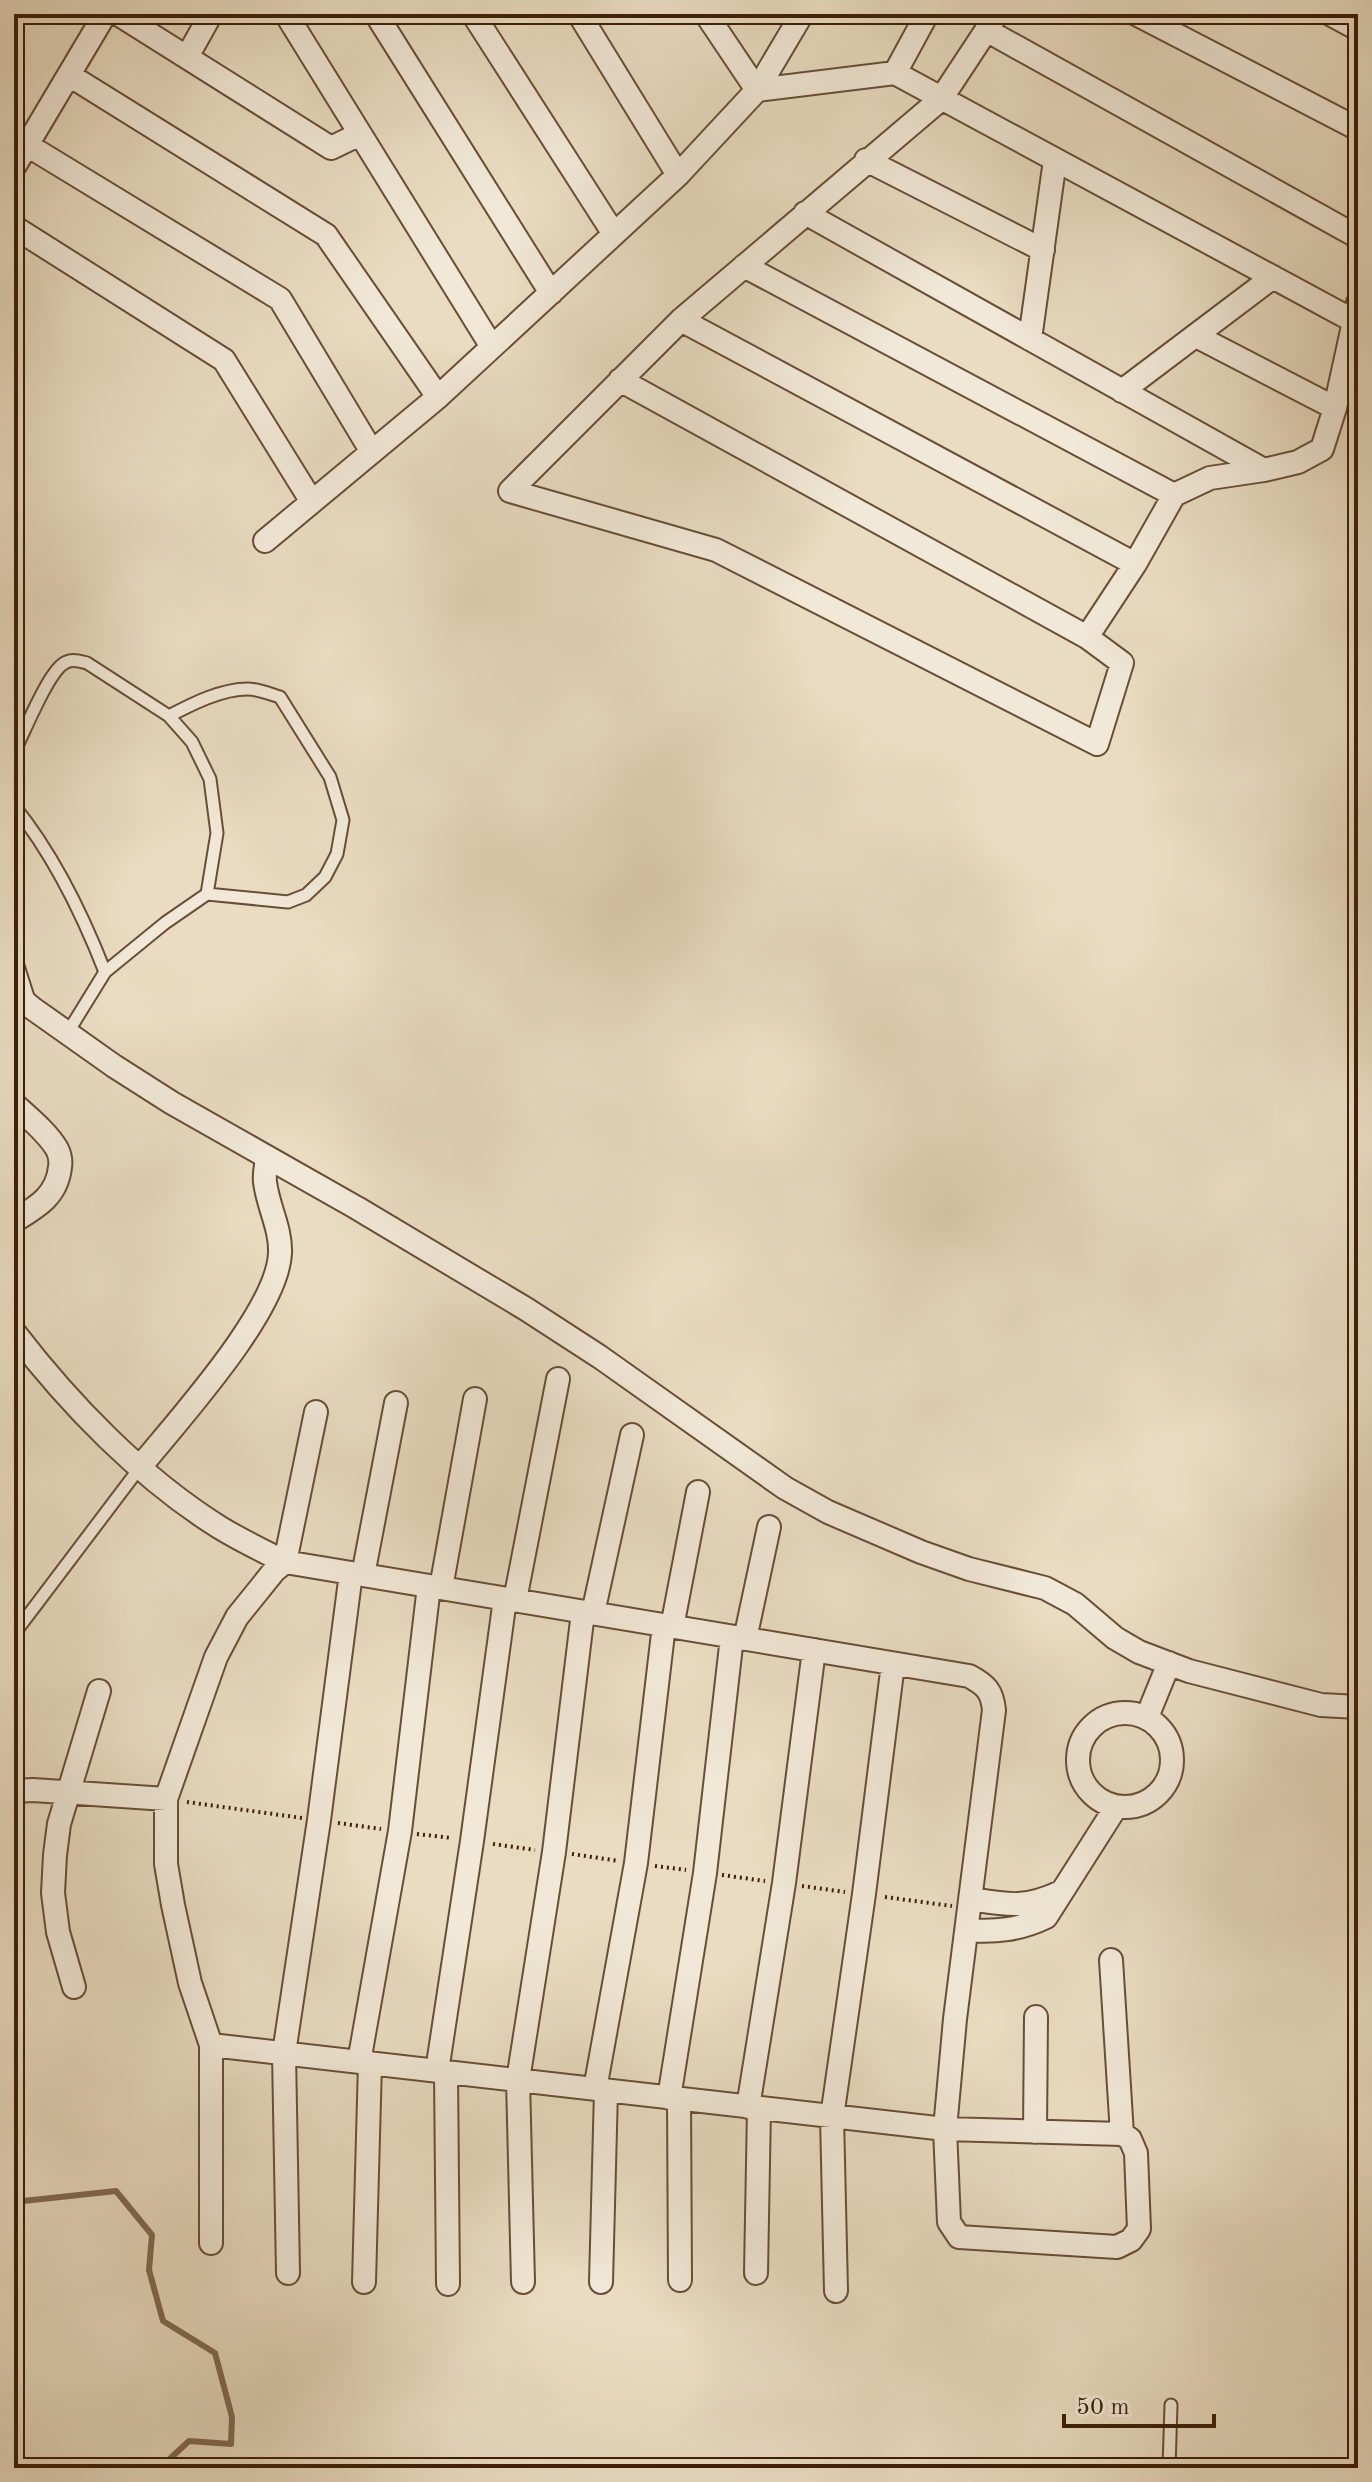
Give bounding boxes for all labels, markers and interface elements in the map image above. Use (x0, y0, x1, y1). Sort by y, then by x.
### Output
scale bar (1064, 2378, 1214, 2428)
text: 50 m (1076, 2396, 1130, 2420)

